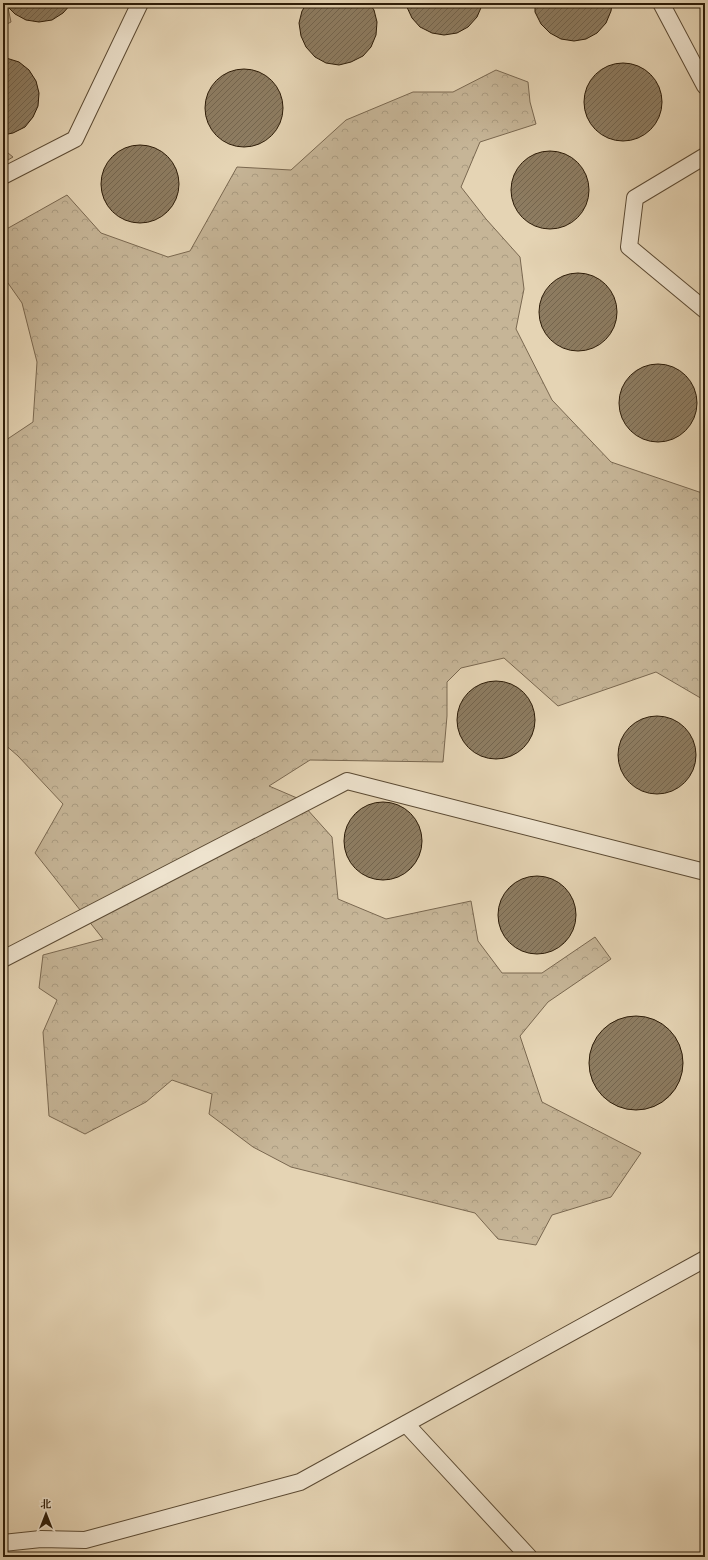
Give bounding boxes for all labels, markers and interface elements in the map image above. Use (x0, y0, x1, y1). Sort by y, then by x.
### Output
north arrow (26, 1494, 66, 1534)
text: 北 (41, 1498, 52, 1511)

